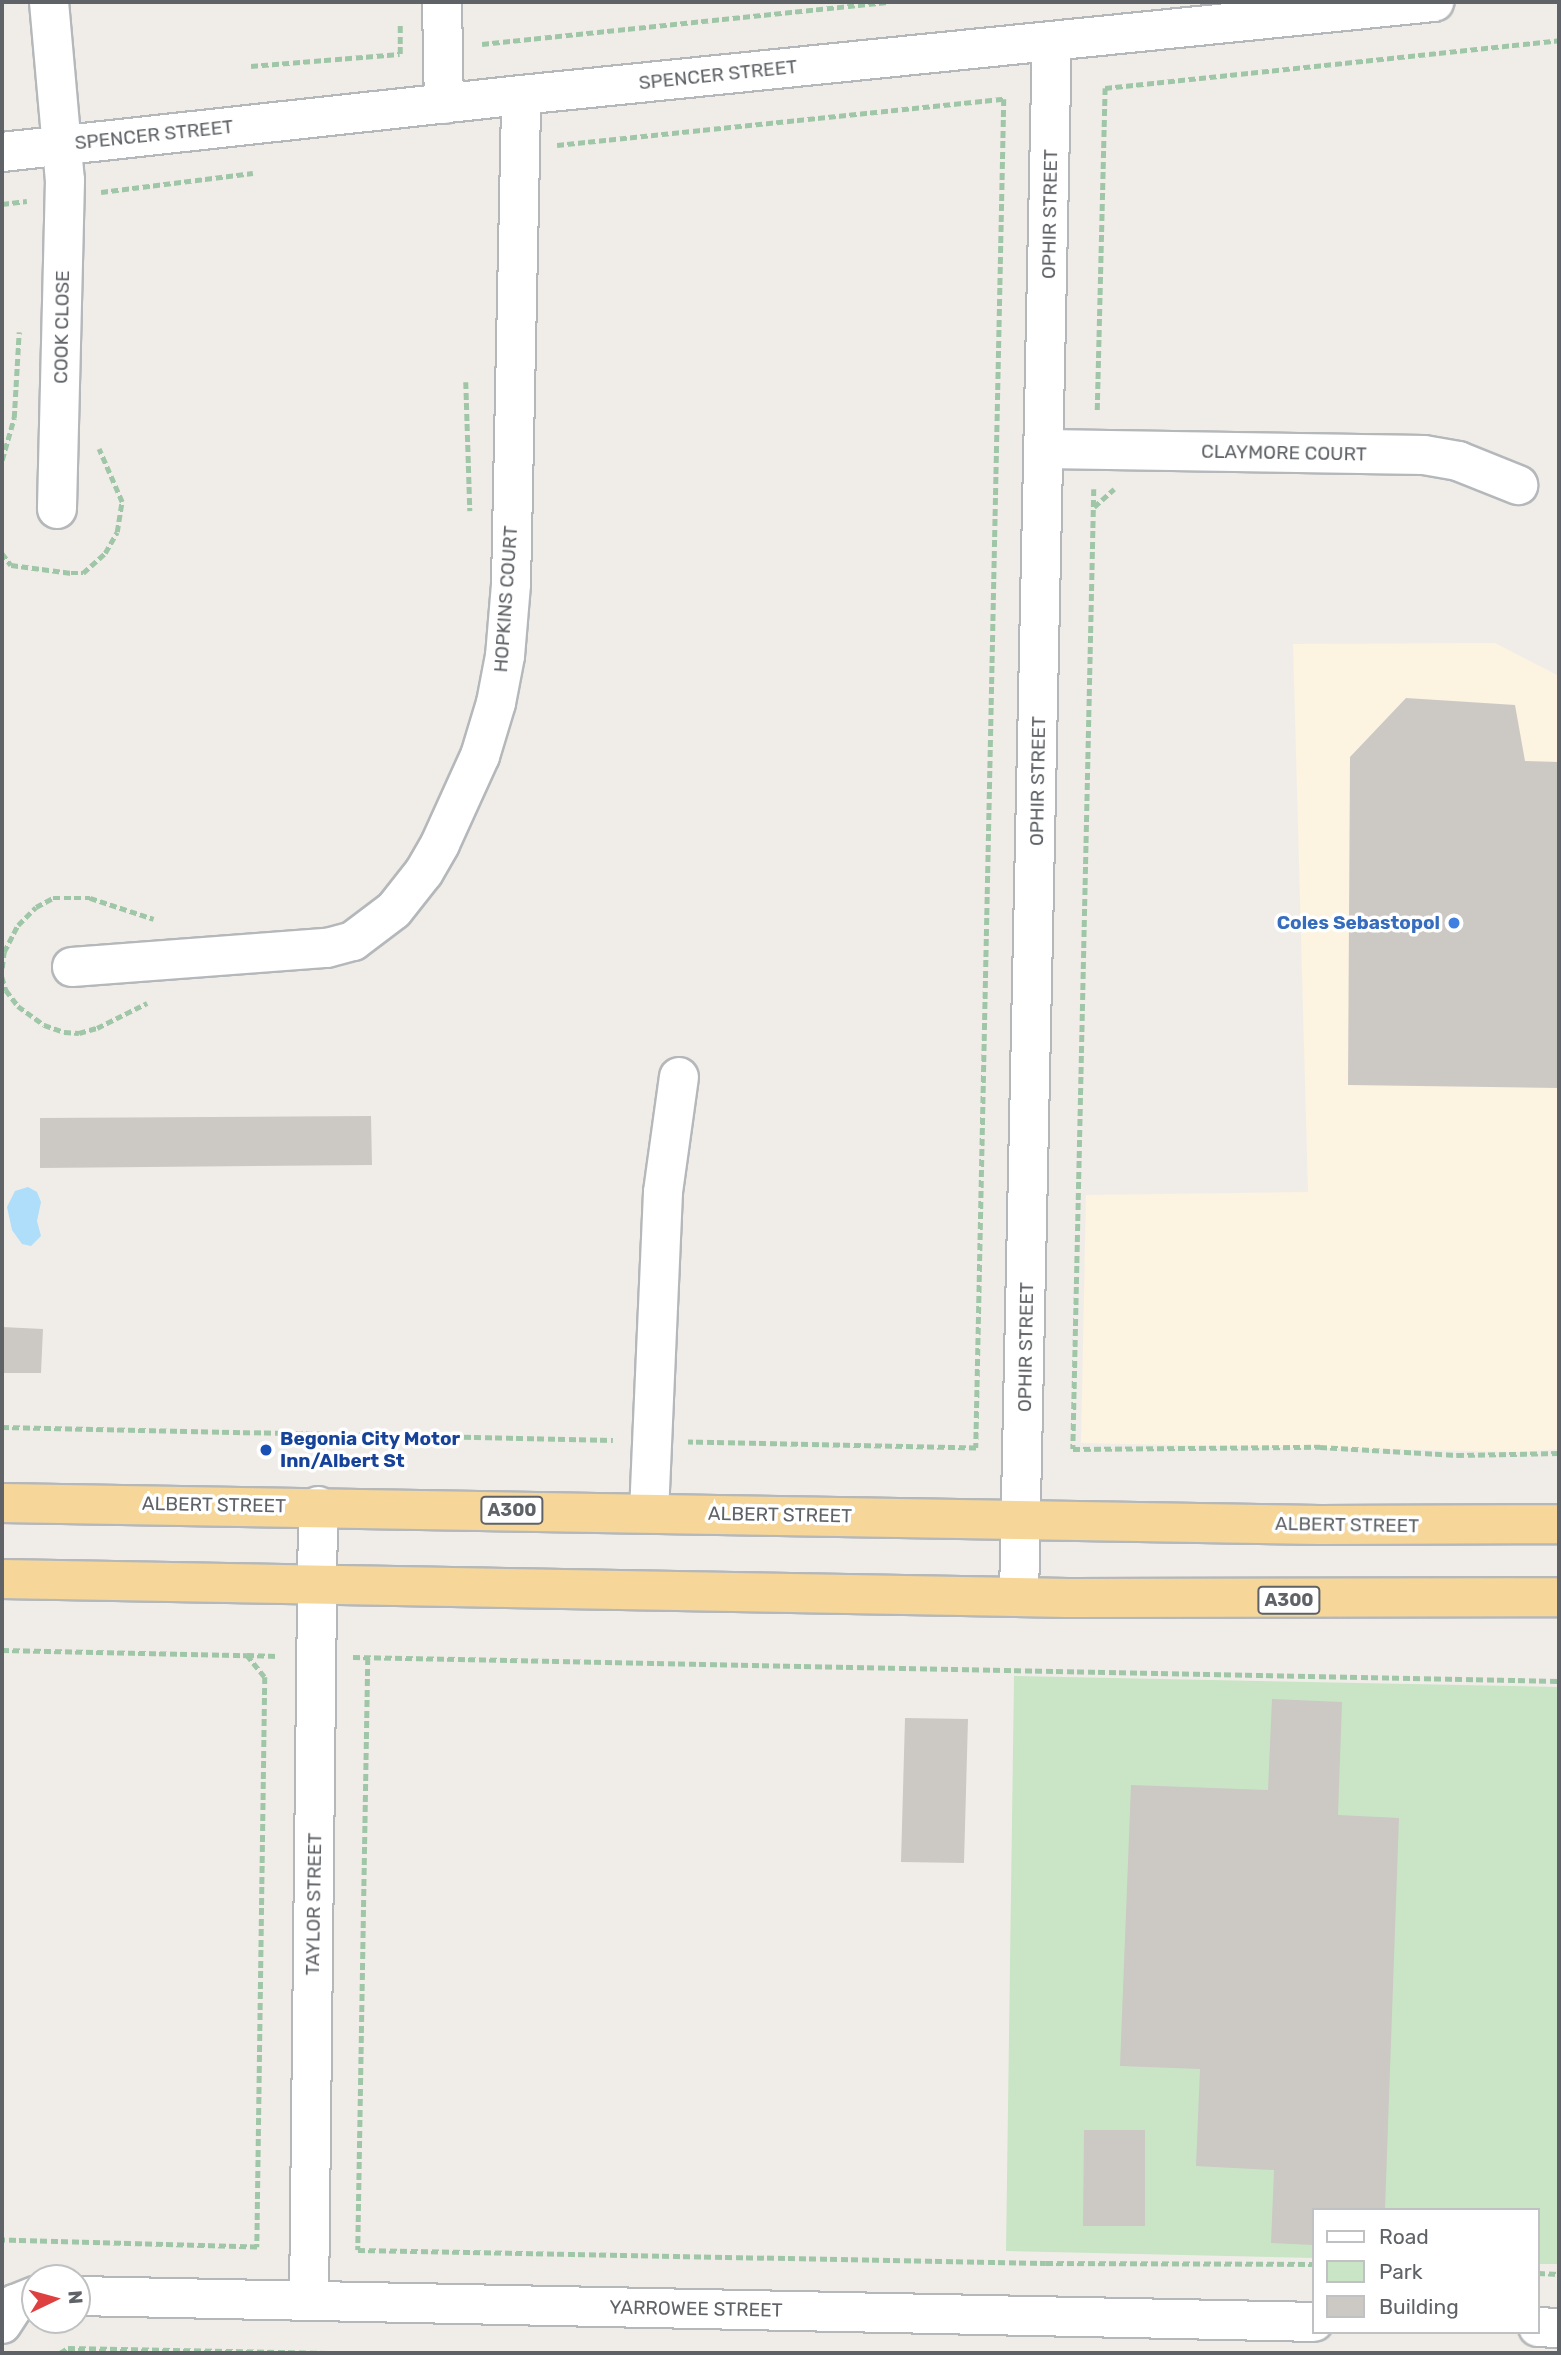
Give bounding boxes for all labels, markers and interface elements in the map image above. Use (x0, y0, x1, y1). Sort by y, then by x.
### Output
street label: SPENCER STREET (638, 55, 798, 95)
street label: SPENCER STREET (74, 115, 234, 155)
street label: OPHIR STREET (1037, 149, 1063, 279)
street label: COOK CLOSE (50, 270, 74, 384)
street label: CLAYMORE COURT (1201, 440, 1367, 466)
street label: HOPKINS COURT (489, 525, 523, 673)
street label: OPHIR STREET (1025, 716, 1051, 846)
place label: Coles Sebastopol (1277, 912, 1440, 934)
marker: Coles Sebastopol (1446, 915, 1462, 931)
street label: OPHIR STREET (1013, 1282, 1039, 1412)
place label: Begonia City Motor Inn/Albert St (280, 1428, 461, 1472)
marker: Begonia City Motor Inn/Albert St (258, 1442, 274, 1458)
street label: ALBERT STREET (141, 1492, 287, 1518)
road number: A300 (479, 1496, 545, 1525)
street label: ALBERT STREET (707, 1502, 853, 1528)
street label: ALBERT STREET (1274, 1512, 1420, 1538)
road number: A300 (1256, 1586, 1322, 1615)
street label: TAYLOR STREET (301, 1832, 327, 1976)
legend (1312, 2208, 1540, 2334)
text: Road (1379, 2224, 1429, 2249)
text: Park (1379, 2259, 1423, 2284)
north arrow (21, 2264, 91, 2334)
text: N (63, 2289, 87, 2305)
text: Building (1379, 2294, 1459, 2319)
street label: YARROWEE STREET (609, 2296, 783, 2322)

